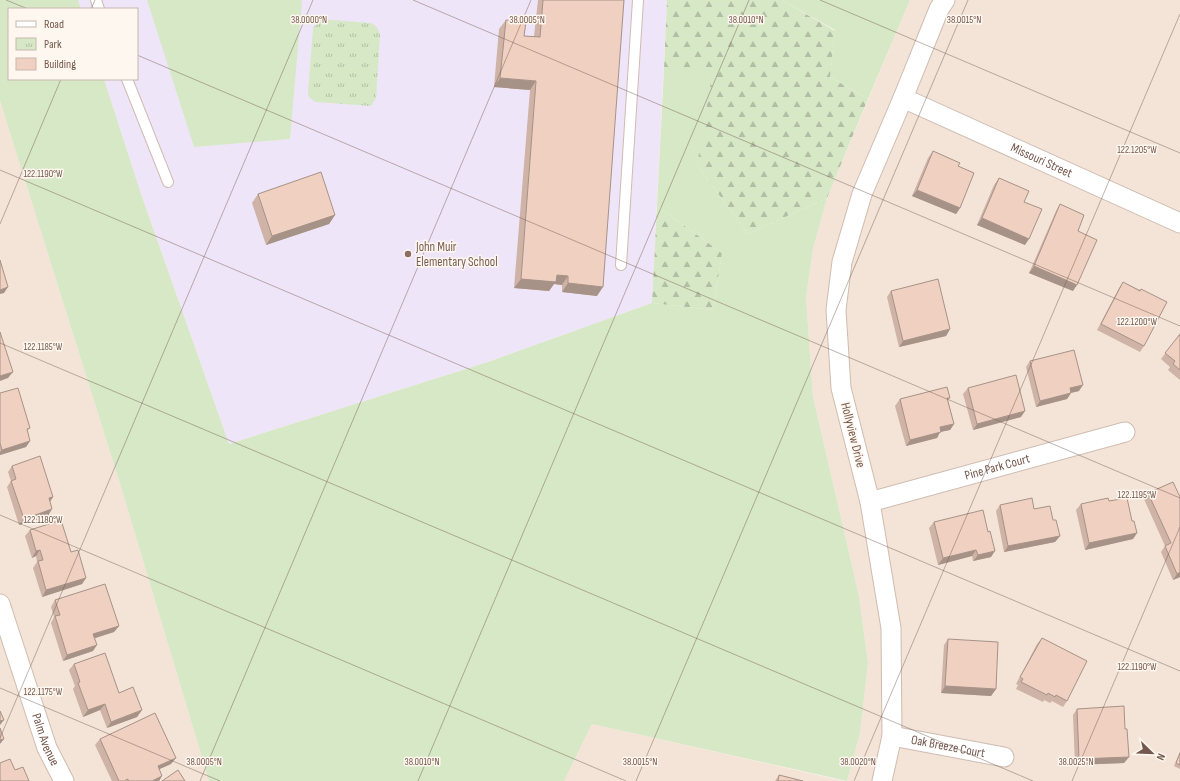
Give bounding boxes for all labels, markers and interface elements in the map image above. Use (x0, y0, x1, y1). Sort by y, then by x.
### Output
legend (8, 8, 138, 80)
text: 38.0000°N (291, 14, 327, 26)
text: 38.0005°N (509, 14, 545, 26)
text: 38.0010°N (728, 14, 764, 26)
text: 38.0015°N (947, 14, 981, 26)
text: Road (44, 17, 64, 32)
text: Park (44, 37, 62, 52)
text: Building (44, 57, 76, 72)
street label: Missouri Street (1008, 140, 1075, 181)
text: 122.1205°W (1117, 144, 1157, 156)
text: 122.1190°W (23, 168, 63, 180)
place label: John Muir Elementary School (415, 239, 498, 270)
marker: John Muir Elementary School (403, 249, 413, 259)
text: 122.1200°W (1117, 316, 1157, 328)
text: 122.1185°W (24, 341, 63, 353)
street label: Hollyview Drive (837, 401, 869, 469)
street label: Pine Park Court (963, 450, 1032, 484)
text: 122.1195°W (1118, 489, 1157, 501)
text: 122.1180°W (23, 514, 63, 526)
text: 122.1190°W (1117, 661, 1157, 673)
text: 122.1175°W (24, 686, 63, 698)
street label: Palm Avenue (28, 711, 63, 769)
street label: Oak Breeze Court (910, 732, 986, 761)
north arrow (1132, 733, 1172, 773)
text: N (1154, 751, 1168, 762)
text: 38.0005°N (186, 756, 222, 768)
text: 38.0010°N (404, 756, 440, 768)
text: 38.0015°N (623, 756, 657, 768)
text: 38.0020°N (840, 756, 876, 768)
text: 38.0025°N (1058, 756, 1094, 768)

